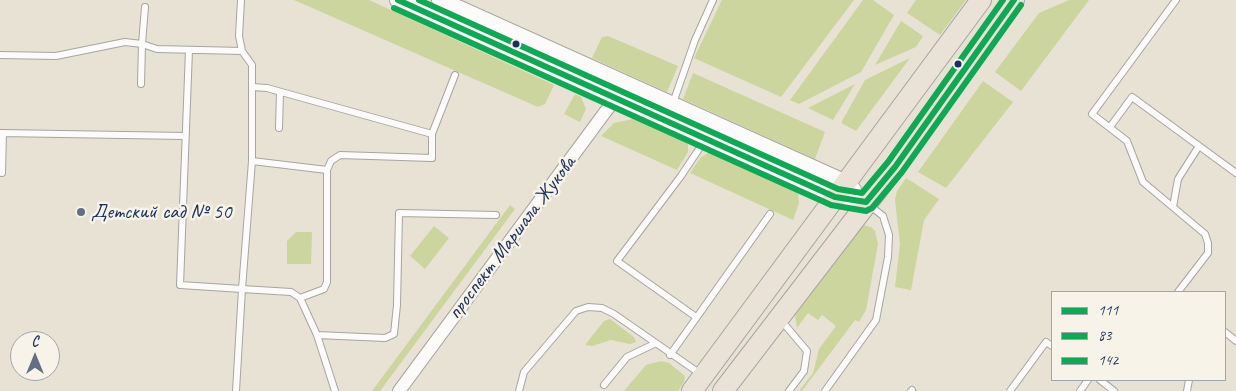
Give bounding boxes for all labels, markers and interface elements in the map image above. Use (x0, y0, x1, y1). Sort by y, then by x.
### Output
unlabelled marker (511, 39, 521, 49)
unlabelled marker (953, 59, 963, 69)
street label: проспект Маршала Жукова (442, 152, 582, 324)
place label: Детский сад № 50 (91, 199, 232, 225)
marker: Детский сад № 50 (75, 206, 87, 218)
legend (1051, 291, 1226, 381)
text: 111 (1098, 301, 1118, 320)
text: 83 (1098, 326, 1112, 345)
north arrow (10, 331, 60, 381)
text: С (32, 333, 38, 350)
text: 142 (1098, 351, 1118, 370)

